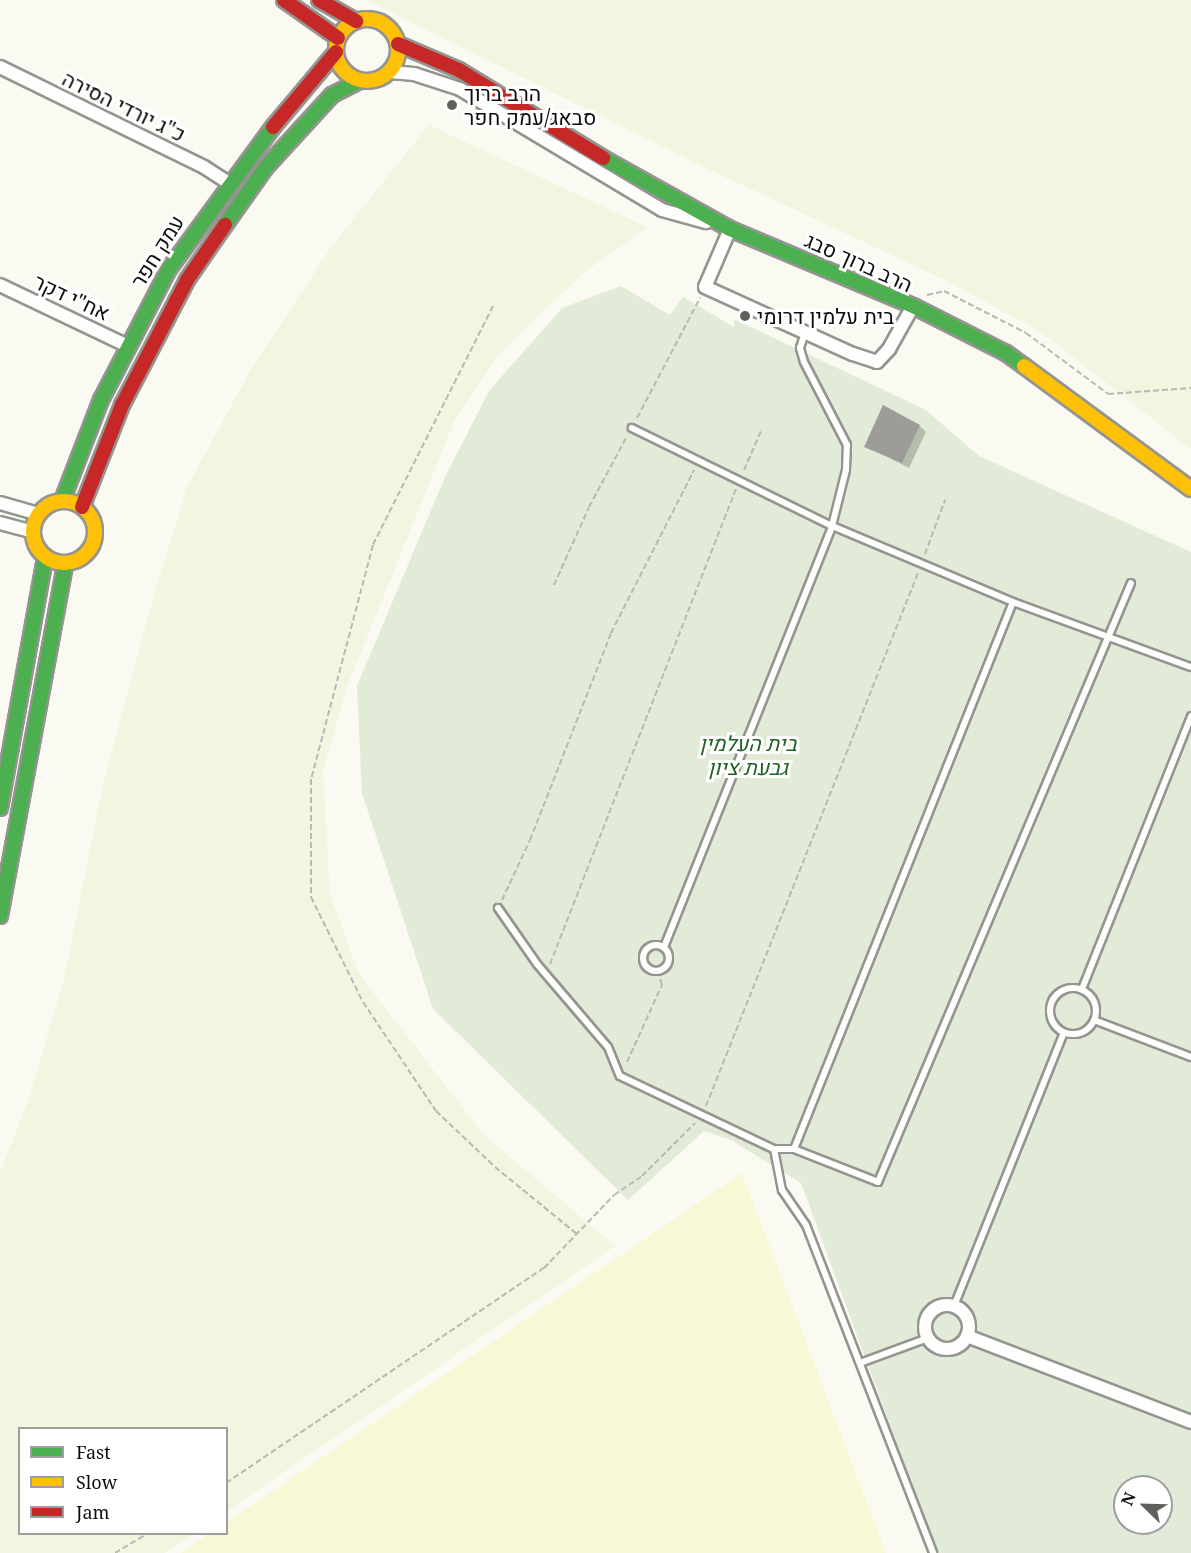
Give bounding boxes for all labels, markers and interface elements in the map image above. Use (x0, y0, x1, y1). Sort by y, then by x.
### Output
street label: כ"ג יורדי הסירה (58, 65, 190, 147)
place label: הרב ברוך סבאג/עמק חפר (464, 80, 596, 130)
marker: הרב ברוך סבאג/עמק חפר (445, 98, 459, 112)
street label: עמק חפר (125, 210, 189, 292)
street label: הרב ברוך סבג (801, 227, 917, 297)
street label: אח"י דקר (30, 268, 114, 326)
place label: בית עלמין דרומי (757, 303, 894, 329)
marker: בית עלמין דרומי (738, 309, 752, 323)
park label: בית העלמין גבעת ציון (700, 730, 796, 780)
legend (18, 1427, 228, 1535)
text: Fast (76, 1440, 111, 1464)
text: Slow (76, 1470, 117, 1494)
north arrow (1113, 1475, 1173, 1535)
text: N (1116, 1489, 1141, 1509)
text: Jam (76, 1500, 110, 1524)

